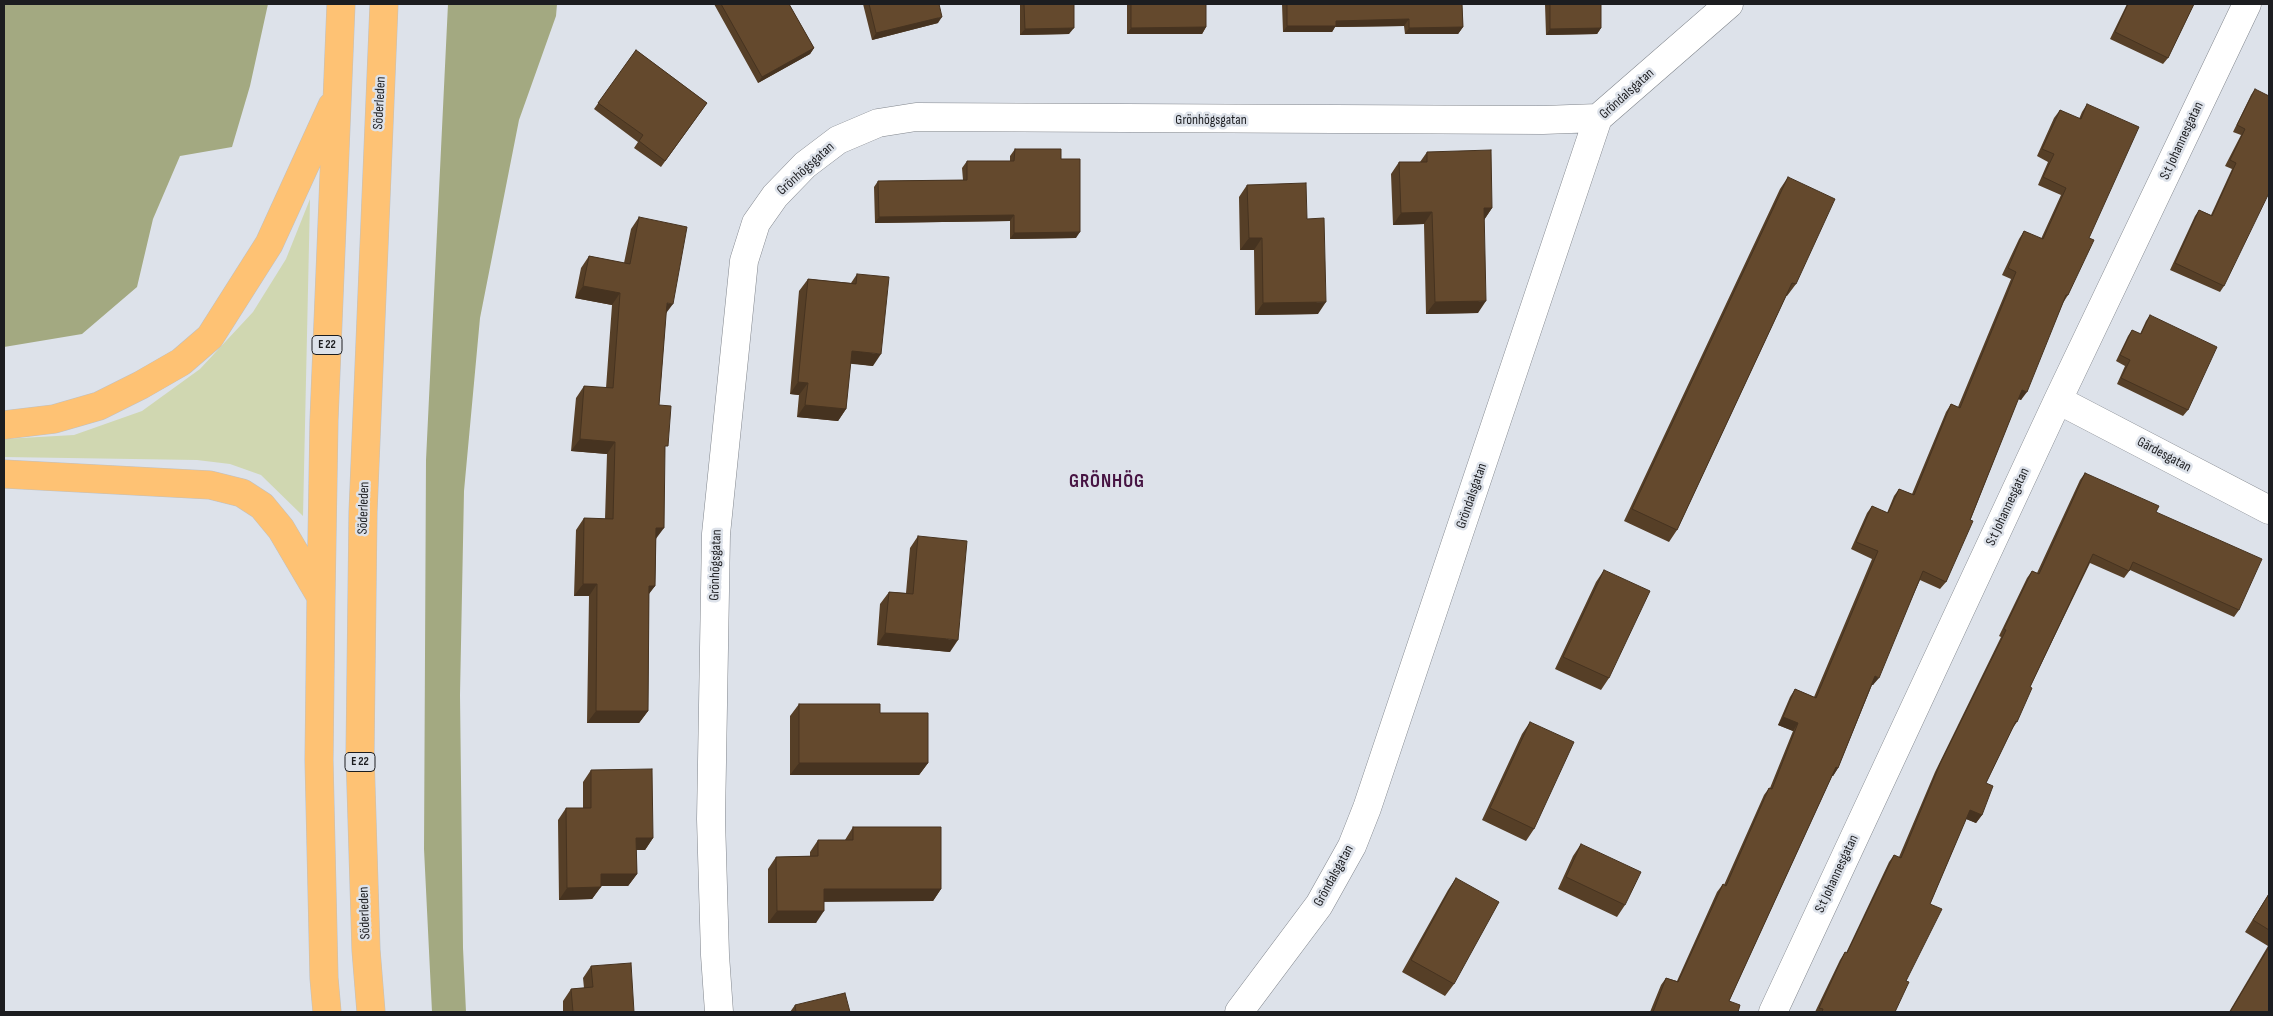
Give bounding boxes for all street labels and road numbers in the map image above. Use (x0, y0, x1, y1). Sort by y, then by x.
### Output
street label: Gröndalsgatan (1596, 65, 1658, 123)
street label: Söderleden (370, 76, 390, 130)
street label: S:t Johannesgatan (2157, 99, 2207, 183)
street label: Grönhögsgatan (1175, 112, 1247, 128)
street label: Grönhögsgatan (774, 139, 838, 199)
road number: E 22 (312, 336, 342, 354)
street label: Gärdesgatan (2134, 434, 2194, 476)
street label: Gröndalsgatan (1453, 461, 1491, 531)
street label: S:t Johannesgatan (1983, 465, 2033, 549)
street label: Söderleden (355, 481, 373, 535)
street label: Grönhögsgatan (706, 529, 726, 601)
road number: E 22 (345, 752, 375, 772)
street label: S:t Johannesgatan (1812, 832, 1862, 916)
street label: Gröndalsgatan (1310, 842, 1358, 910)
street label: Söderleden (356, 886, 374, 940)

